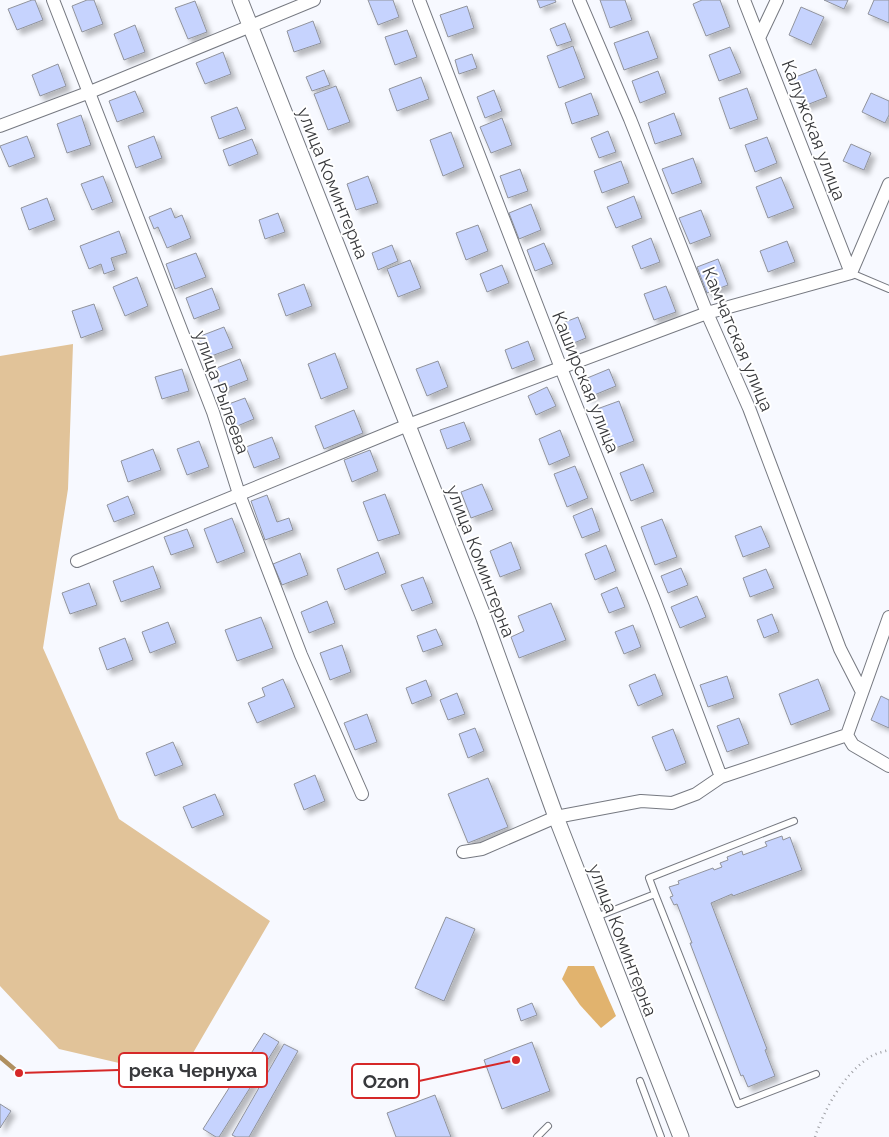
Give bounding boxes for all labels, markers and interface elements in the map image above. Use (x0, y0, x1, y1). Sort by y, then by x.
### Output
street label: Калужская улица (778, 57, 850, 203)
street label: улица Коминтерна (293, 104, 373, 262)
street label: Камчатская улица (698, 264, 778, 414)
street label: Каширская улица (548, 308, 624, 456)
street label: улица Рылеева (190, 327, 254, 457)
street label: улица Коминтерна (442, 482, 520, 640)
street label: улица Коминтерна (584, 861, 662, 1019)
callout: река Чернуха (119, 1053, 267, 1087)
text: река Чернуха (129, 1059, 257, 1081)
callout: Ozon (352, 1064, 419, 1098)
text: Ozon (363, 1070, 409, 1092)

